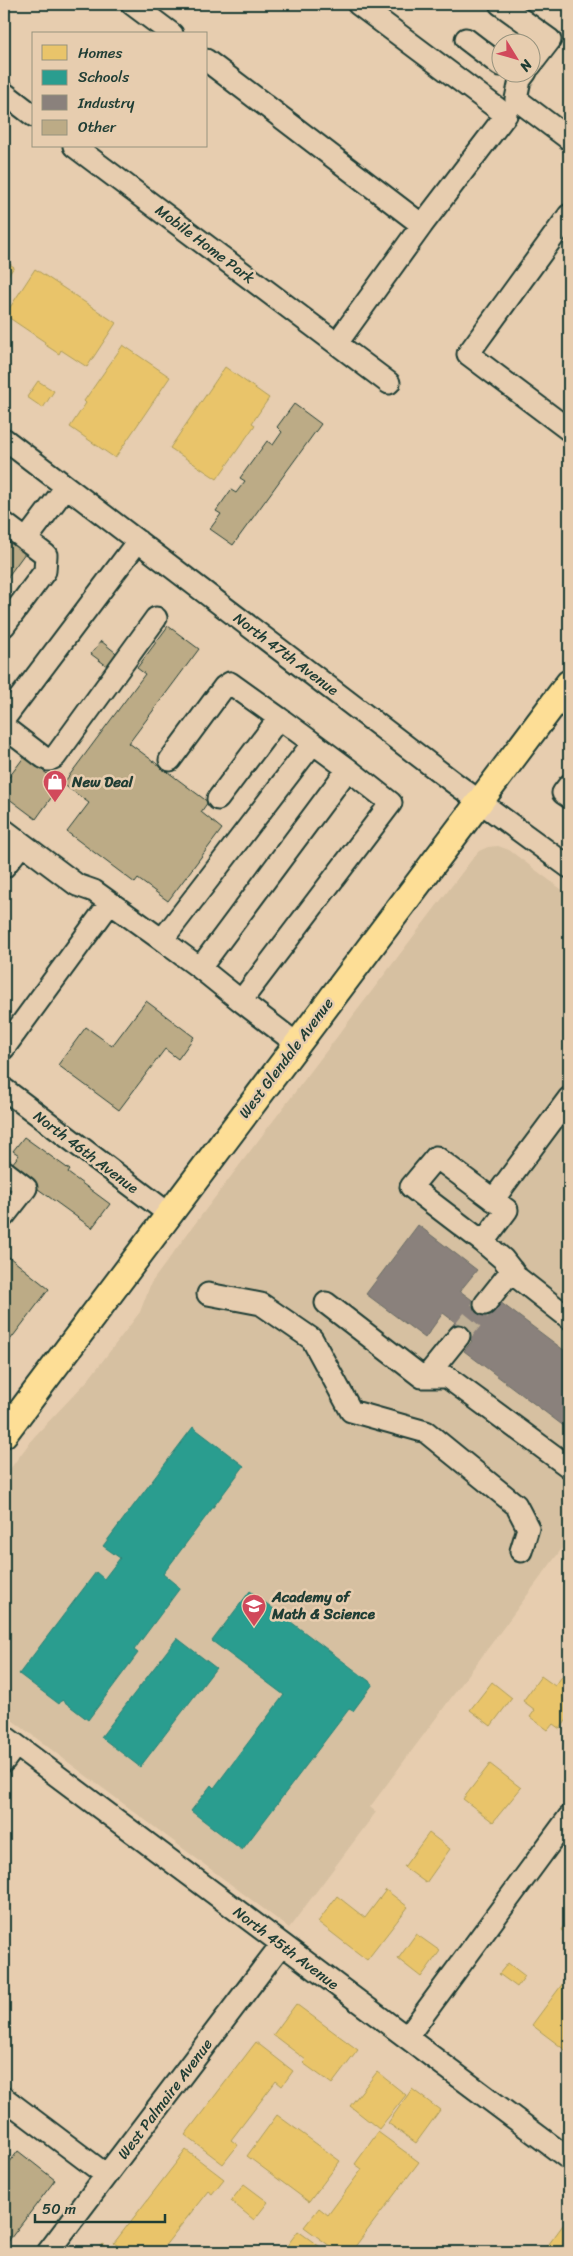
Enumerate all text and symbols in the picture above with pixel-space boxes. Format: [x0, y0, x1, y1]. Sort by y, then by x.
legend [32, 32, 208, 148]
north arrow [490, 32, 540, 82]
text: Homes [78, 40, 122, 66]
text: N [513, 53, 539, 77]
text: Schools [78, 64, 129, 90]
text: Industry [77, 90, 135, 116]
text: Other [78, 114, 117, 140]
street label: Mobile Home Park [149, 198, 261, 290]
street label: North 47th Avenue [228, 606, 344, 702]
shop icon: New Deal [42, 769, 68, 803]
place label: New Deal [71, 769, 134, 795]
street label: West Glendale Avenue [232, 992, 340, 1124]
street label: North 46th Avenue [28, 1104, 144, 1200]
place label: Academy of Math & Science [271, 1584, 376, 1627]
school or university icon: Academy of Math & Science [241, 1593, 267, 1627]
street label: North 45th Avenue [227, 1899, 345, 1997]
street label: West Palmaire Avenue [111, 2033, 220, 2165]
scale bar [35, 2191, 165, 2223]
text: 50 m [42, 2196, 77, 2222]

